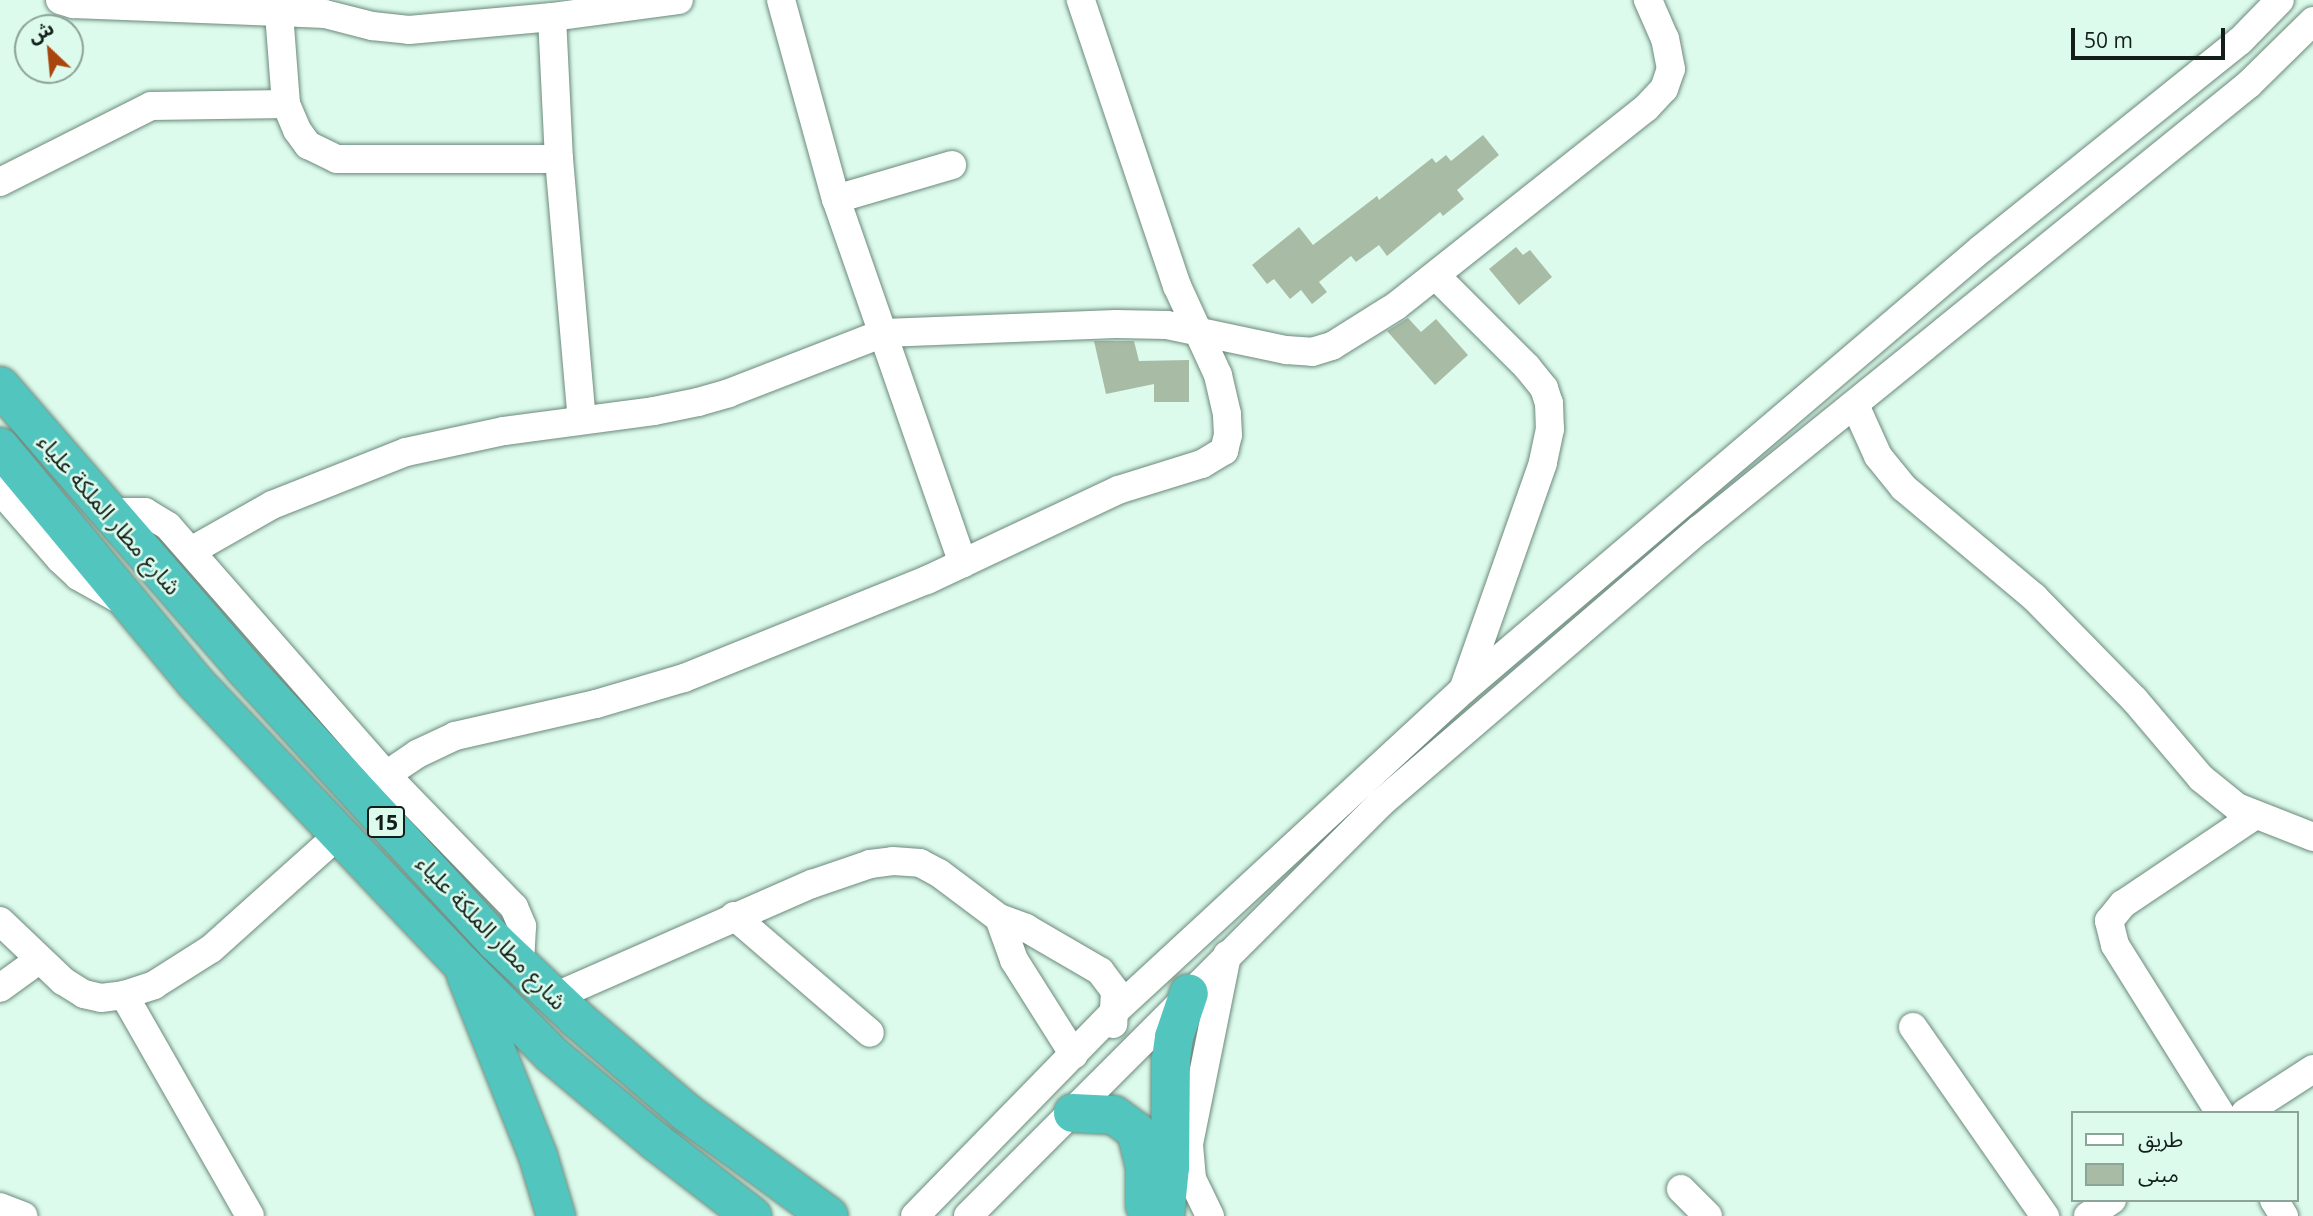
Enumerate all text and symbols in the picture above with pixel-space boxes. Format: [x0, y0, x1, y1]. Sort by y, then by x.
north arrow [14, 14, 84, 84]
scale bar [2075, 14, 2229, 58]
text: ش [23, 15, 58, 49]
text: 50 m [2084, 26, 2133, 54]
street label: شارع مطار الملكة علياء [33, 428, 187, 600]
road number: 15 [367, 804, 405, 840]
street label: شارع مطار الملكة علياء [411, 849, 573, 1015]
legend [2072, 1111, 2299, 1202]
text: طريق [2138, 1125, 2183, 1153]
text: مبنى [2138, 1160, 2179, 1188]

